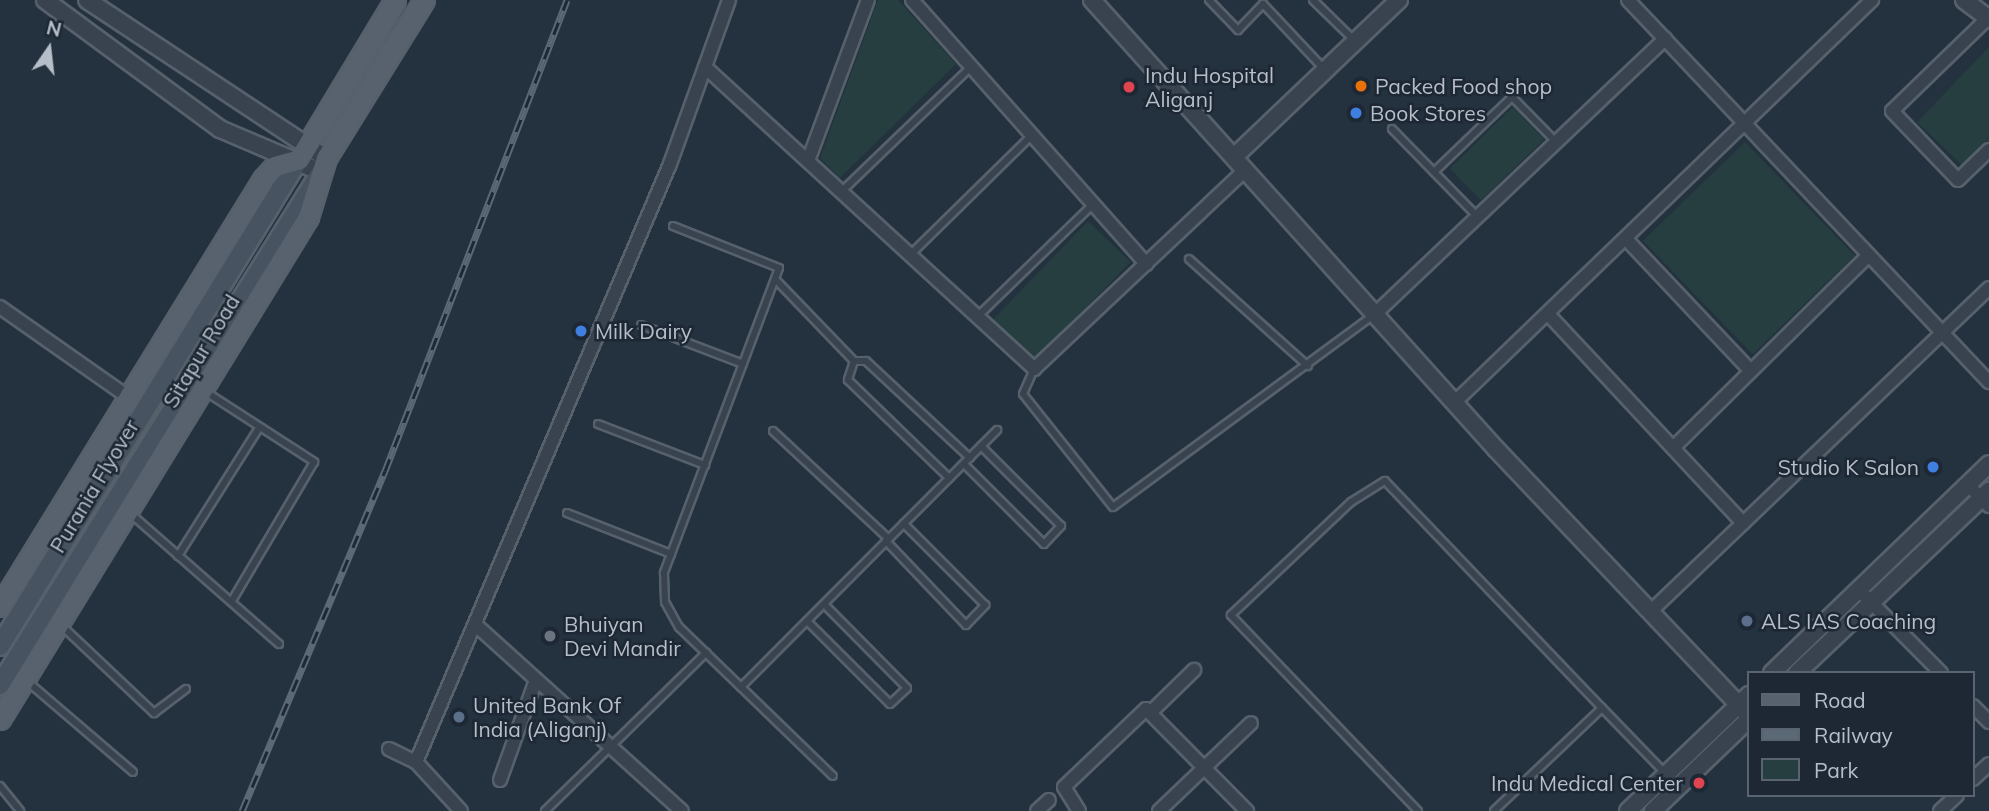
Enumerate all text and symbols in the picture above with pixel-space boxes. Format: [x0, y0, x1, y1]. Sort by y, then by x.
north arrow [14, 14, 84, 84]
text: N [44, 15, 64, 42]
place label: Indu Hospital Aliganj [1145, 62, 1274, 112]
place label: Packed Food shop [1375, 73, 1552, 99]
marker: Indu Hospital Aliganj [1119, 77, 1139, 97]
marker: Packed Food shop [1353, 78, 1369, 94]
place label: Book Stores [1370, 100, 1486, 126]
marker: Book Stores [1348, 105, 1364, 121]
street label: Sitapur Road [157, 290, 245, 412]
place label: Milk Dairy [595, 318, 692, 344]
marker: Milk Dairy [573, 323, 589, 339]
street label: Purania Flyover [44, 415, 144, 557]
place label: Studio K Salon [1778, 454, 1919, 480]
marker: Studio K Salon [1925, 459, 1941, 475]
place label: ALS IAS Coaching [1761, 608, 1936, 634]
place label: Bhuiyan Devi Mandir [564, 611, 681, 661]
marker: ALS IAS Coaching [1739, 613, 1755, 629]
marker: Bhuiyan Devi Mandir [542, 628, 558, 644]
legend [1748, 671, 1975, 797]
text: Road [1814, 687, 1865, 713]
place label: United Bank Of India (Aliganj) [473, 692, 621, 742]
marker: United Bank Of India (Aliganj) [451, 709, 467, 725]
text: Railway [1814, 722, 1893, 748]
text: Park [1814, 757, 1858, 783]
place label: Indu Medical Center [1491, 770, 1683, 796]
marker: Indu Medical Center [1689, 773, 1709, 793]

